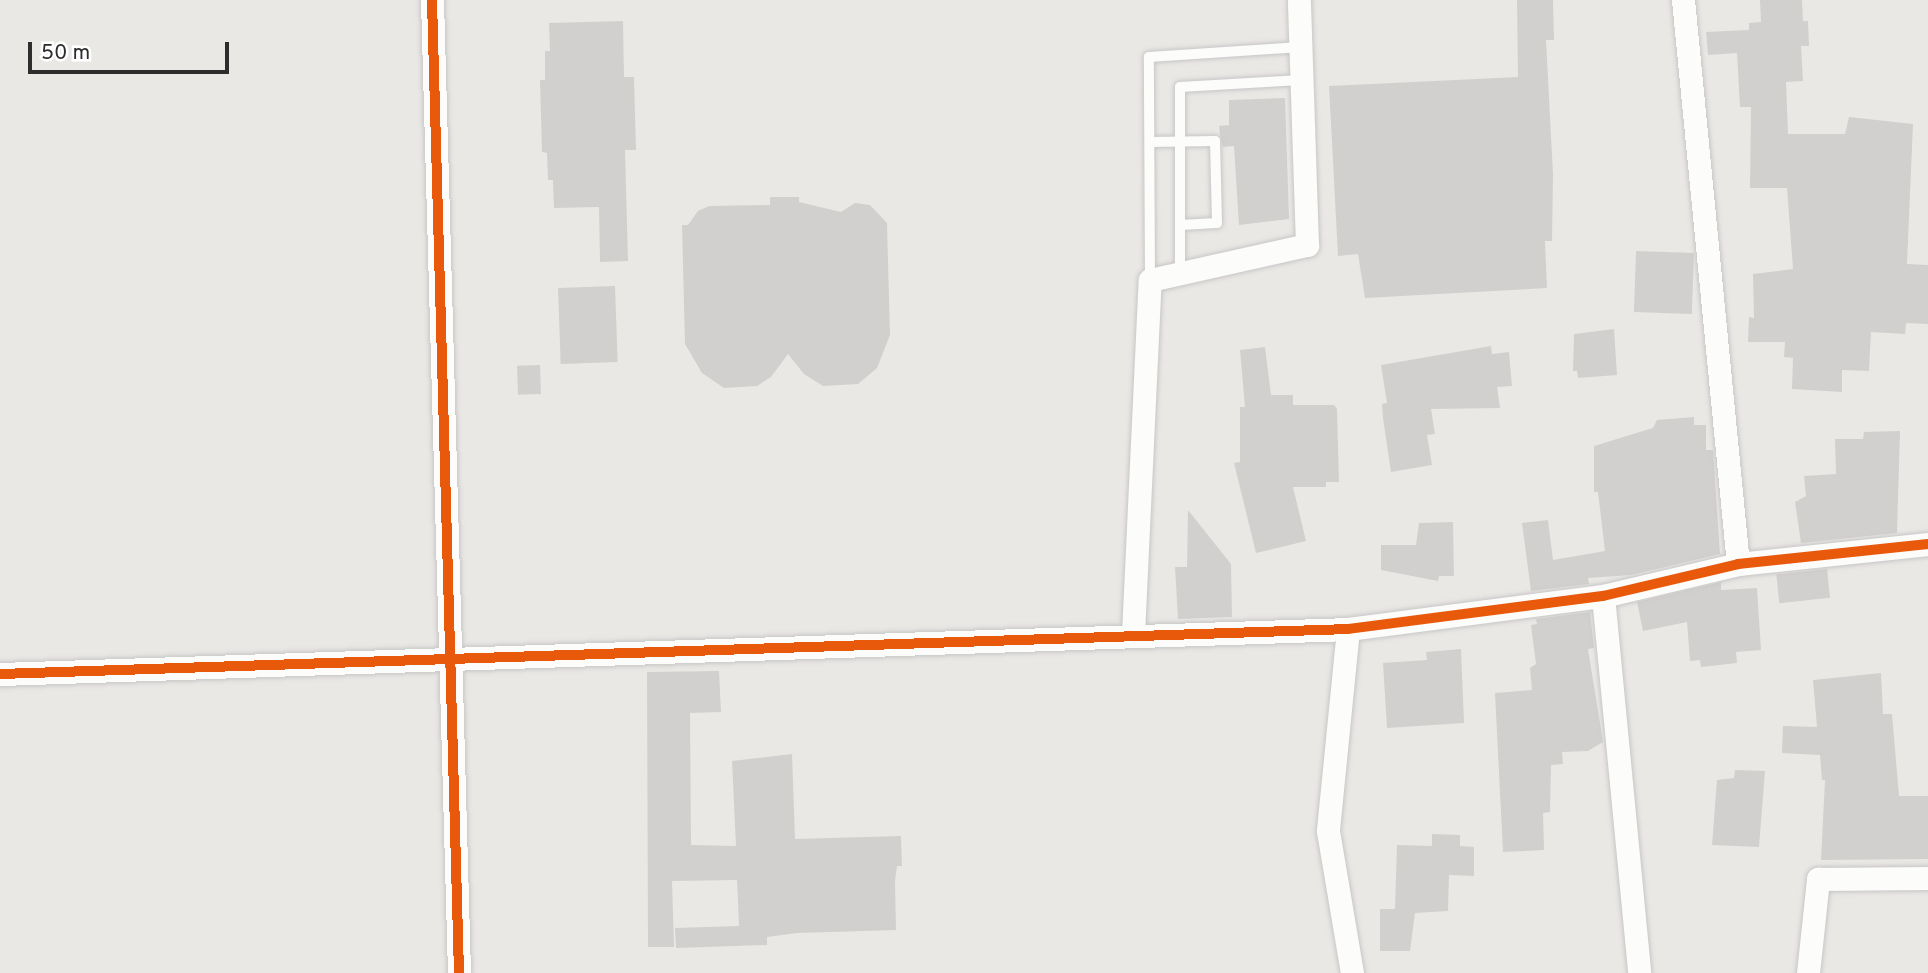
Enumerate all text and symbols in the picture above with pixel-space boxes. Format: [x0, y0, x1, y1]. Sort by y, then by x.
scale bar [32, 28, 233, 72]
text: 50 m [41, 40, 90, 67]

